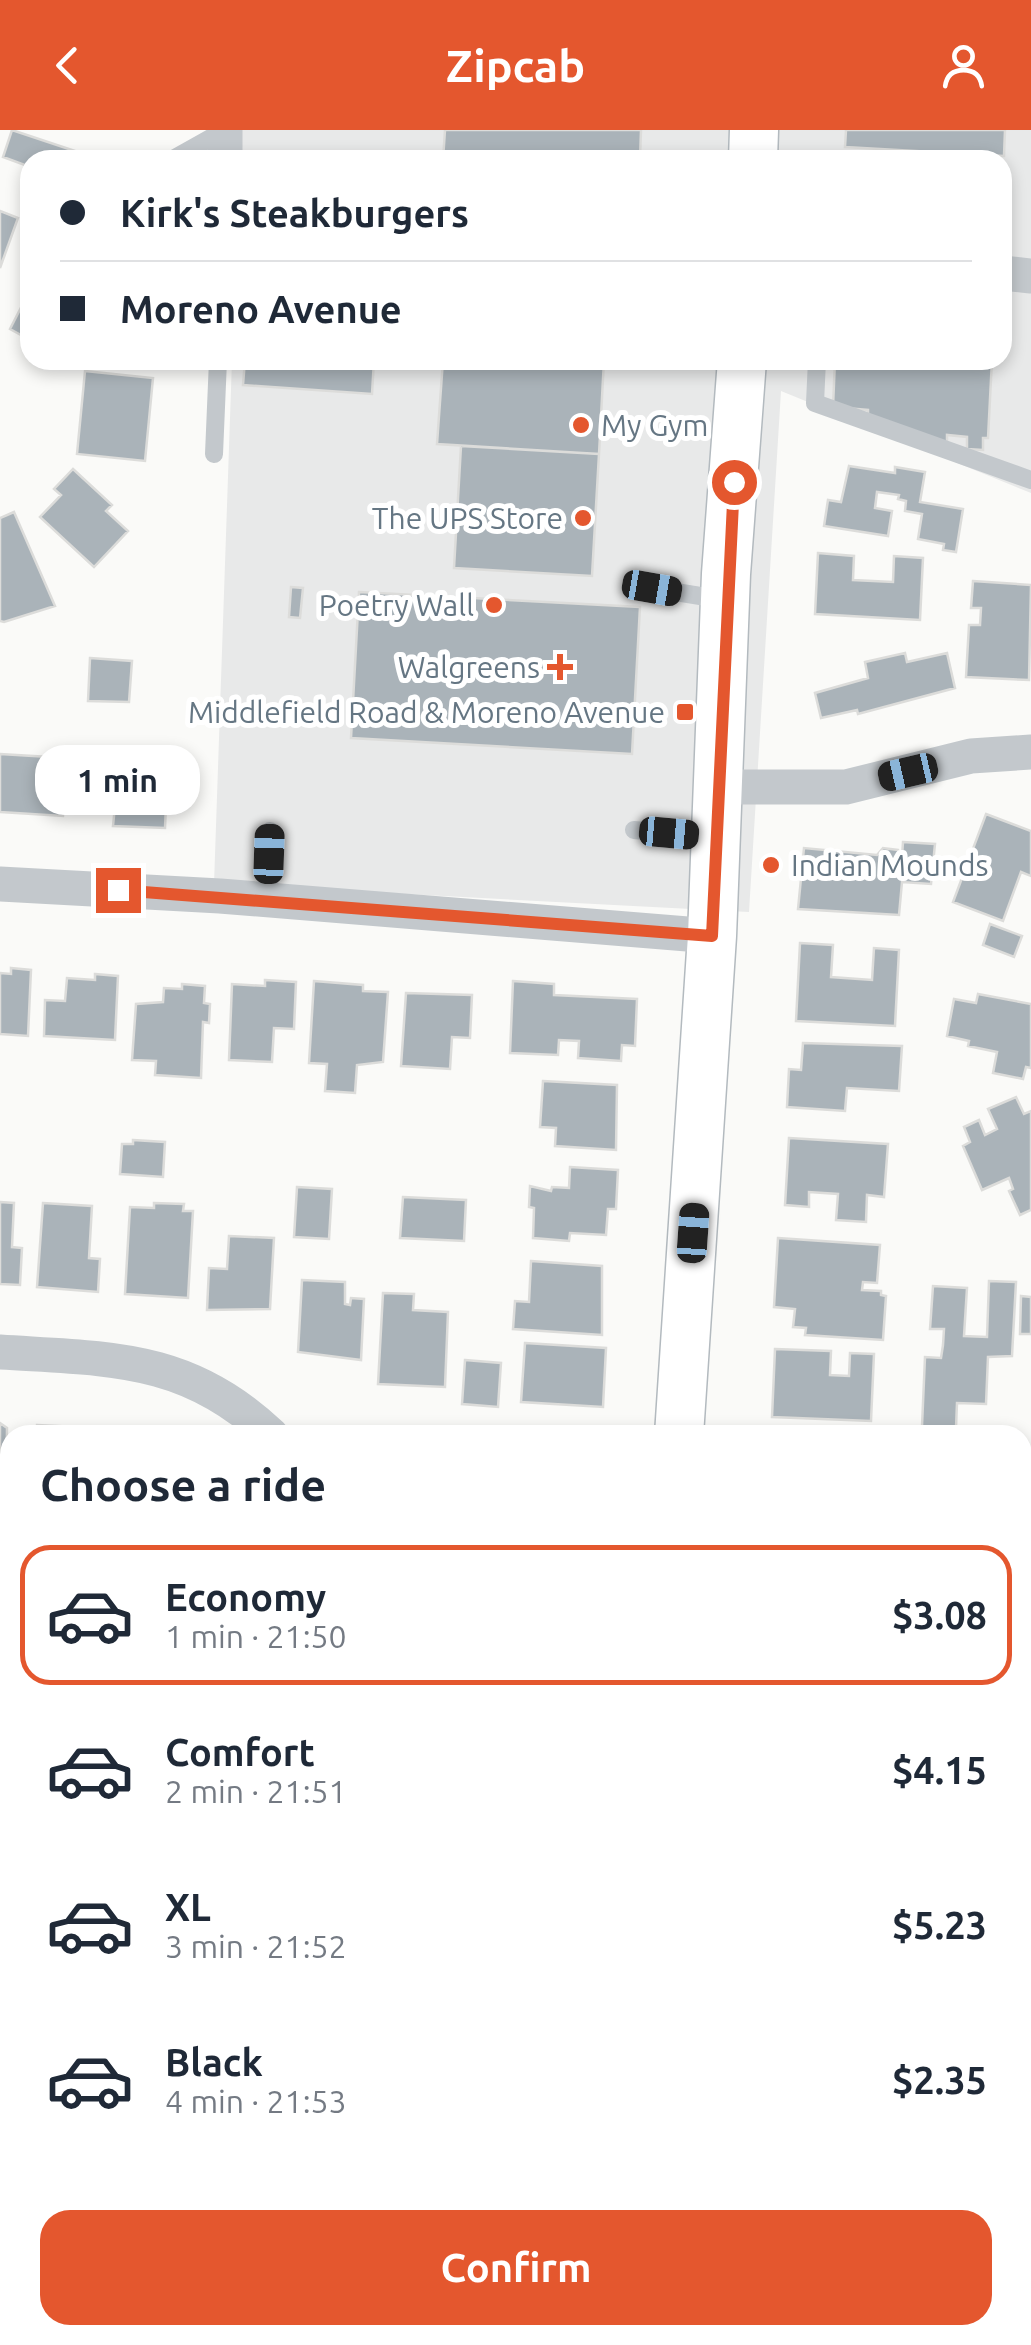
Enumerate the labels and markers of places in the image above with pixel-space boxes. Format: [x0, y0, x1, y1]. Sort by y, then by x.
place label: My Gym [601, 408, 708, 442]
marker: My Gym [570, 414, 592, 436]
place label: The UPS Store [372, 501, 563, 535]
marker: The UPS Store [572, 507, 594, 529]
place label: Poetry Wall [319, 588, 474, 622]
marker: Poetry Wall [483, 594, 505, 616]
place label: Walgreens [398, 650, 540, 684]
marker: Walgreens [549, 656, 571, 678]
place label: Middlefield Road & Moreno Avenue [188, 695, 665, 729]
marker: Middlefield Road & Moreno Avenue [674, 701, 696, 723]
place label: Indian Mounds [791, 848, 989, 882]
marker: Indian Mounds [760, 854, 782, 876]

